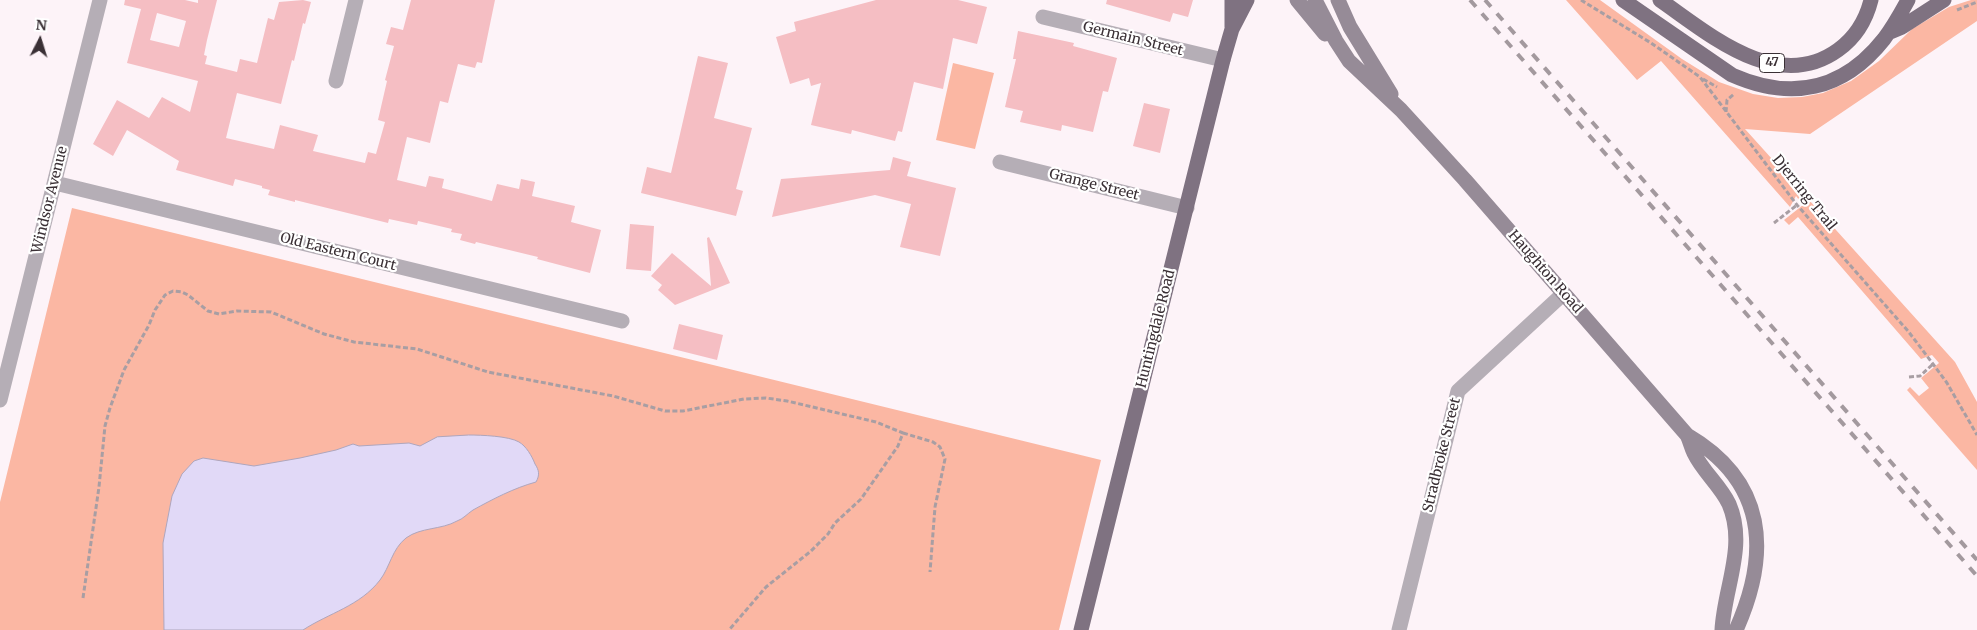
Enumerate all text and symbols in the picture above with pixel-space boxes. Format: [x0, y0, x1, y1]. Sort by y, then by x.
north arrow [15, 15, 65, 65]
text: N [35, 16, 48, 35]
street label: Germain Street [1081, 18, 1185, 60]
road number: 47 [1760, 54, 1784, 72]
street label: Windsor Avenue [29, 145, 71, 255]
street label: Djerring Trail [1768, 152, 1840, 234]
street label: Grange Street [1047, 166, 1141, 204]
street label: Haughton Road [1504, 227, 1586, 317]
street label: Old Eastern Court [278, 229, 398, 275]
street label: Huntingdale Road [1133, 268, 1179, 390]
street label: Stradbroke Street [1420, 396, 1464, 514]

